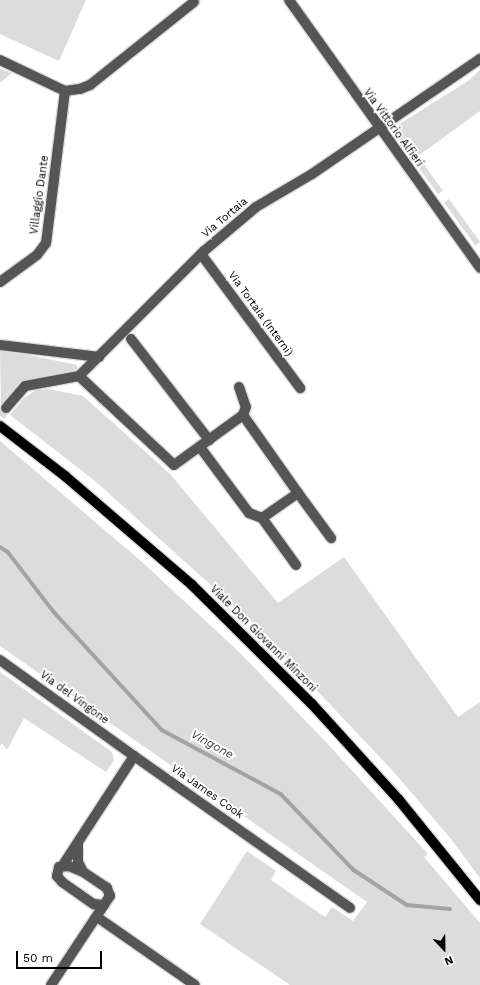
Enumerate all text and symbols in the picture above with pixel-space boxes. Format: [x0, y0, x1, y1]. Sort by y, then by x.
street label: Via Vittorio Alfieri [360, 86, 426, 170]
street label: Villaggio Dante [28, 155, 52, 235]
street label: Via Tortaia [199, 195, 251, 241]
street label: Via Tortaia (Interni) [224, 269, 296, 359]
street label: Viale Don Giovanni Minzoni [207, 583, 319, 695]
street label: Via del Vingone [37, 668, 111, 728]
water label: Vingone [188, 727, 236, 763]
street label: Via James Cook [168, 762, 246, 822]
north arrow [424, 929, 464, 969]
scale bar [18, 943, 104, 969]
text: 50 m [23, 951, 53, 965]
text: N [442, 953, 455, 968]

